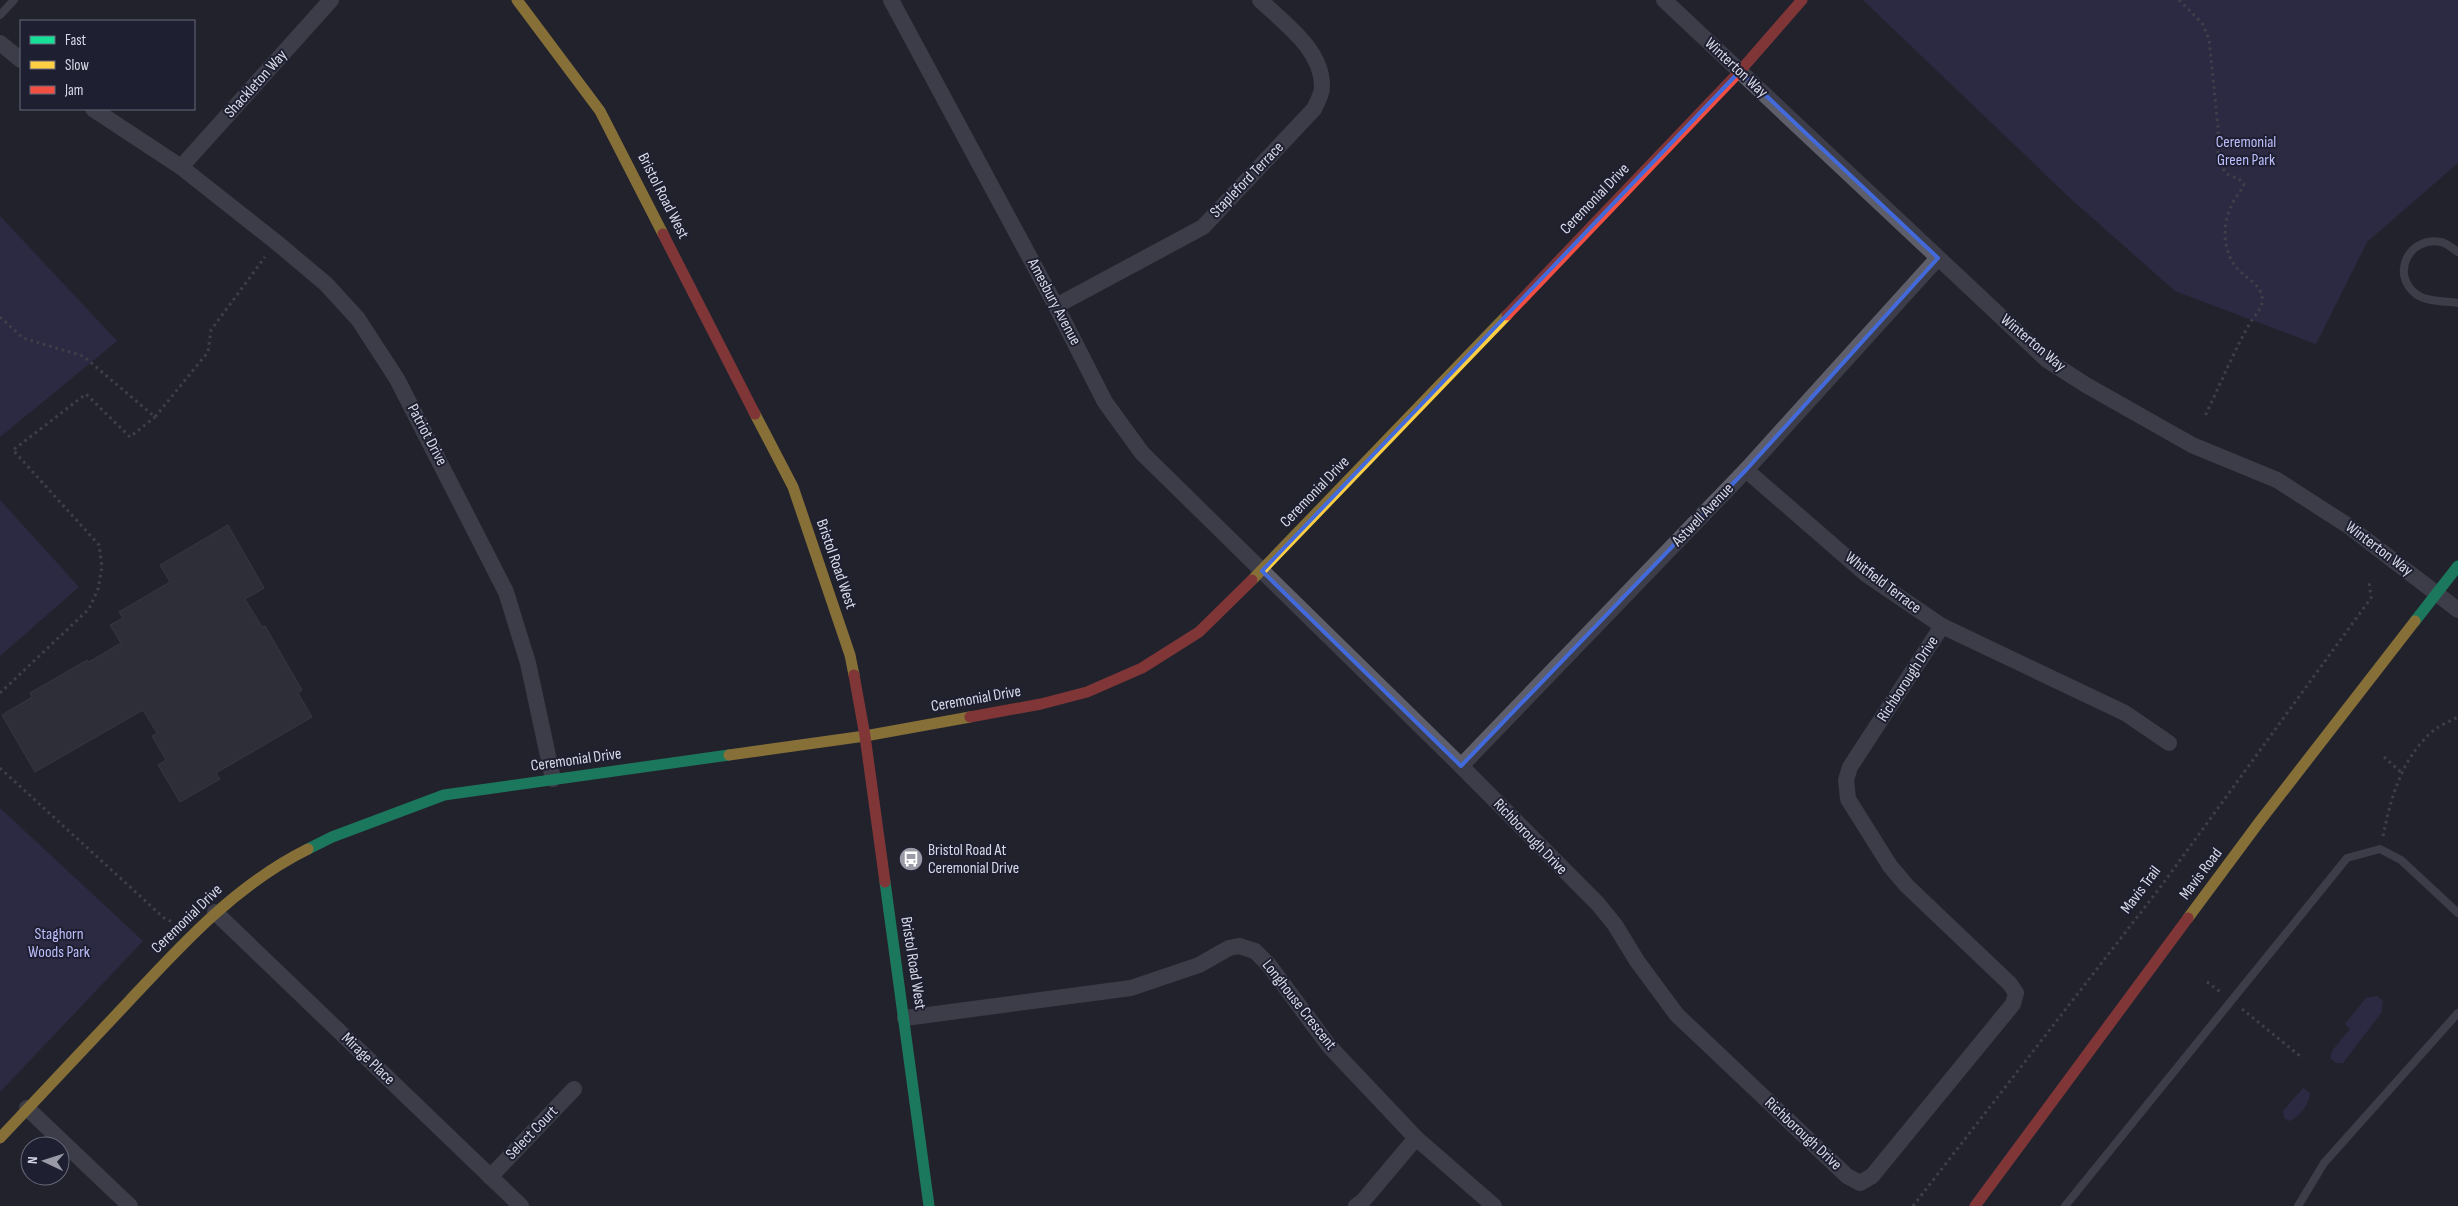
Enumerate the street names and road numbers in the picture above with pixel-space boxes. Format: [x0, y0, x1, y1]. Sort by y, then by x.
street label: Winterton Way [1701, 34, 1771, 102]
street label: Shackleton Way [221, 46, 291, 122]
street label: Stapleford Terrace [1206, 138, 1288, 222]
street label: Bristol Road West [633, 150, 693, 242]
street label: Ceremonial Drive [1556, 160, 1634, 238]
street label: Amesbury Avenue [1023, 254, 1085, 349]
street label: Winterton Way [1997, 310, 2069, 376]
street label: Patriot Drive [403, 401, 451, 469]
street label: Ceremonial Drive [1276, 453, 1354, 531]
street label: Astwell Avenue [1668, 479, 1738, 551]
street label: Bristol Road West [812, 517, 860, 612]
street label: Winterton Way [2342, 518, 2416, 580]
street label: Whitfield Terrace [1841, 548, 1925, 618]
street label: Richborough Drive [1873, 633, 1943, 725]
street label: Ceremonial Drive [929, 682, 1023, 716]
street label: Ceremonial Drive [530, 744, 622, 776]
street label: Richborough Drive [1489, 795, 1571, 879]
street label: Mavis Road [2175, 844, 2227, 904]
street label: Mavis Trail [2117, 862, 2165, 918]
street label: Ceremonial Drive [148, 880, 226, 958]
street label: Bristol Road West [896, 915, 930, 1011]
street label: Longhouse Crescent [1258, 956, 1340, 1054]
street label: Mirage Place [337, 1029, 399, 1089]
street label: Richborough Drive [1761, 1094, 1845, 1174]
street label: Select Court [502, 1102, 562, 1164]

